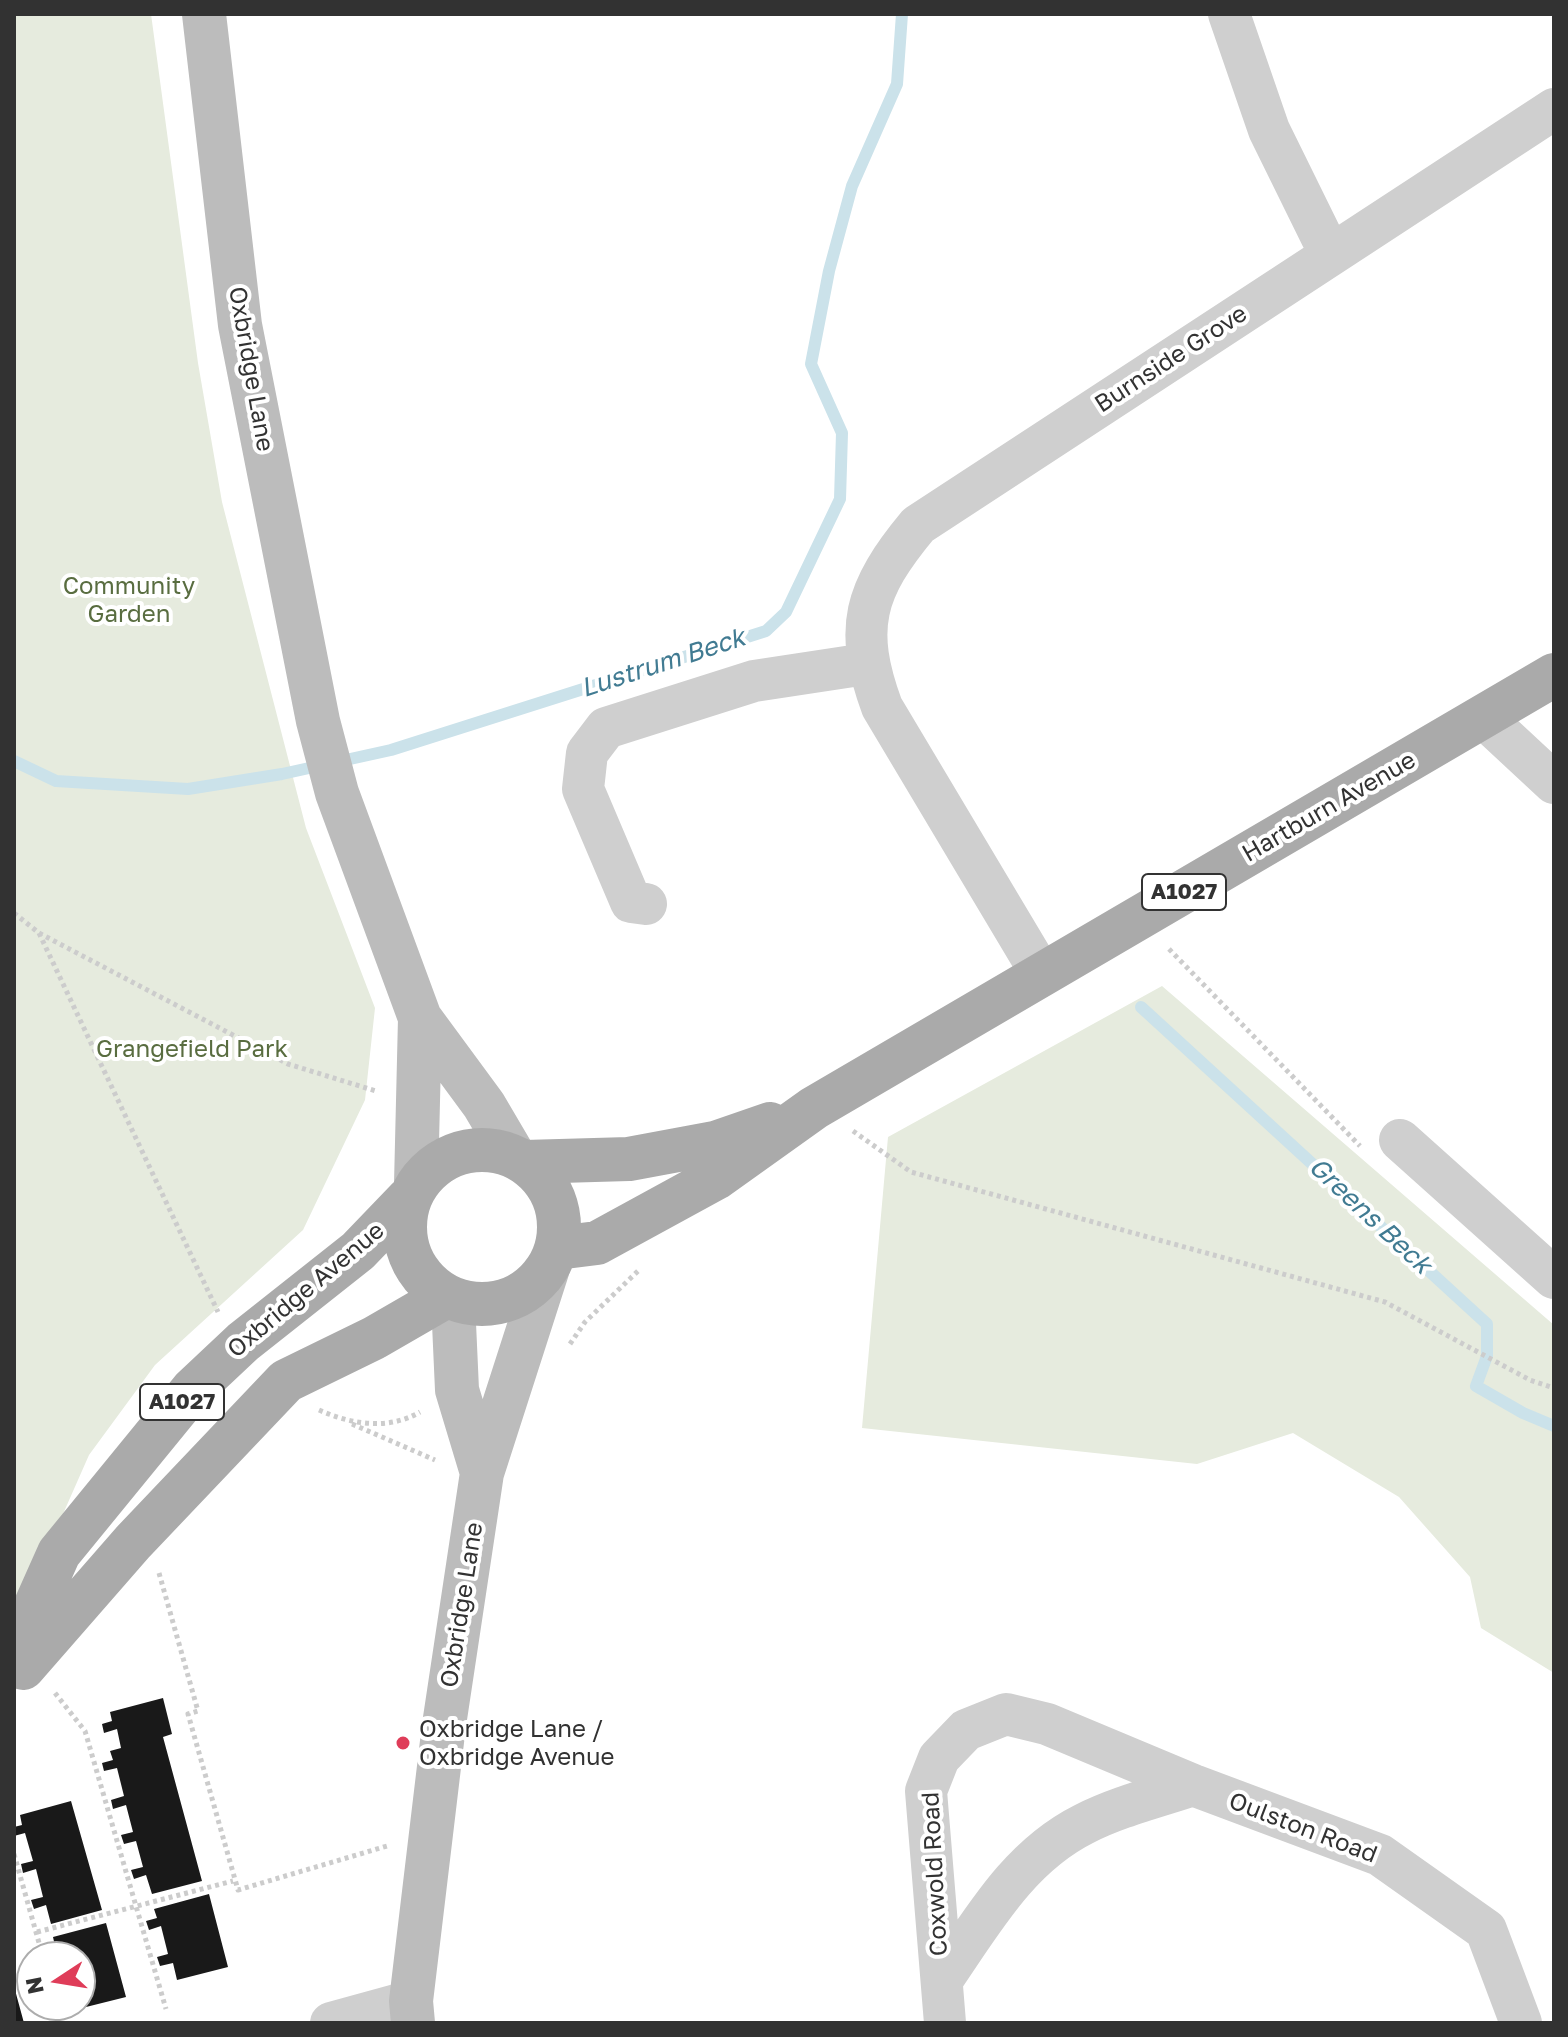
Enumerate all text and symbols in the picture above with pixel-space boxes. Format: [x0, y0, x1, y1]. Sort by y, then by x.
street label: Oxbridge Lane [222, 284, 280, 454]
street label: Burnside Grove [1090, 299, 1252, 419]
park label: Community Garden [63, 572, 195, 628]
water label: Lustrum Beck [577, 622, 749, 704]
street label: Hartburn Avenue [1237, 746, 1421, 868]
road number: A1027 [1142, 874, 1226, 910]
park label: Grangefield Park [96, 1035, 288, 1063]
water label: Greens Beck [1302, 1151, 1438, 1281]
street label: Oxbridge Avenue [222, 1216, 390, 1364]
road number: A1027 [140, 1384, 224, 1420]
street label: Oxbridge Lane [435, 1520, 489, 1690]
place label: Oxbridge Lane / Oxbridge Avenue [419, 1715, 614, 1771]
marker: Oxbridge Lane / Oxbridge Avenue [394, 1734, 412, 1752]
street label: Oulston Road [1225, 1787, 1381, 1869]
street label: Coxwold Road [916, 1791, 954, 1957]
north arrow [16, 1941, 96, 2021]
text: N [19, 1975, 49, 1997]

